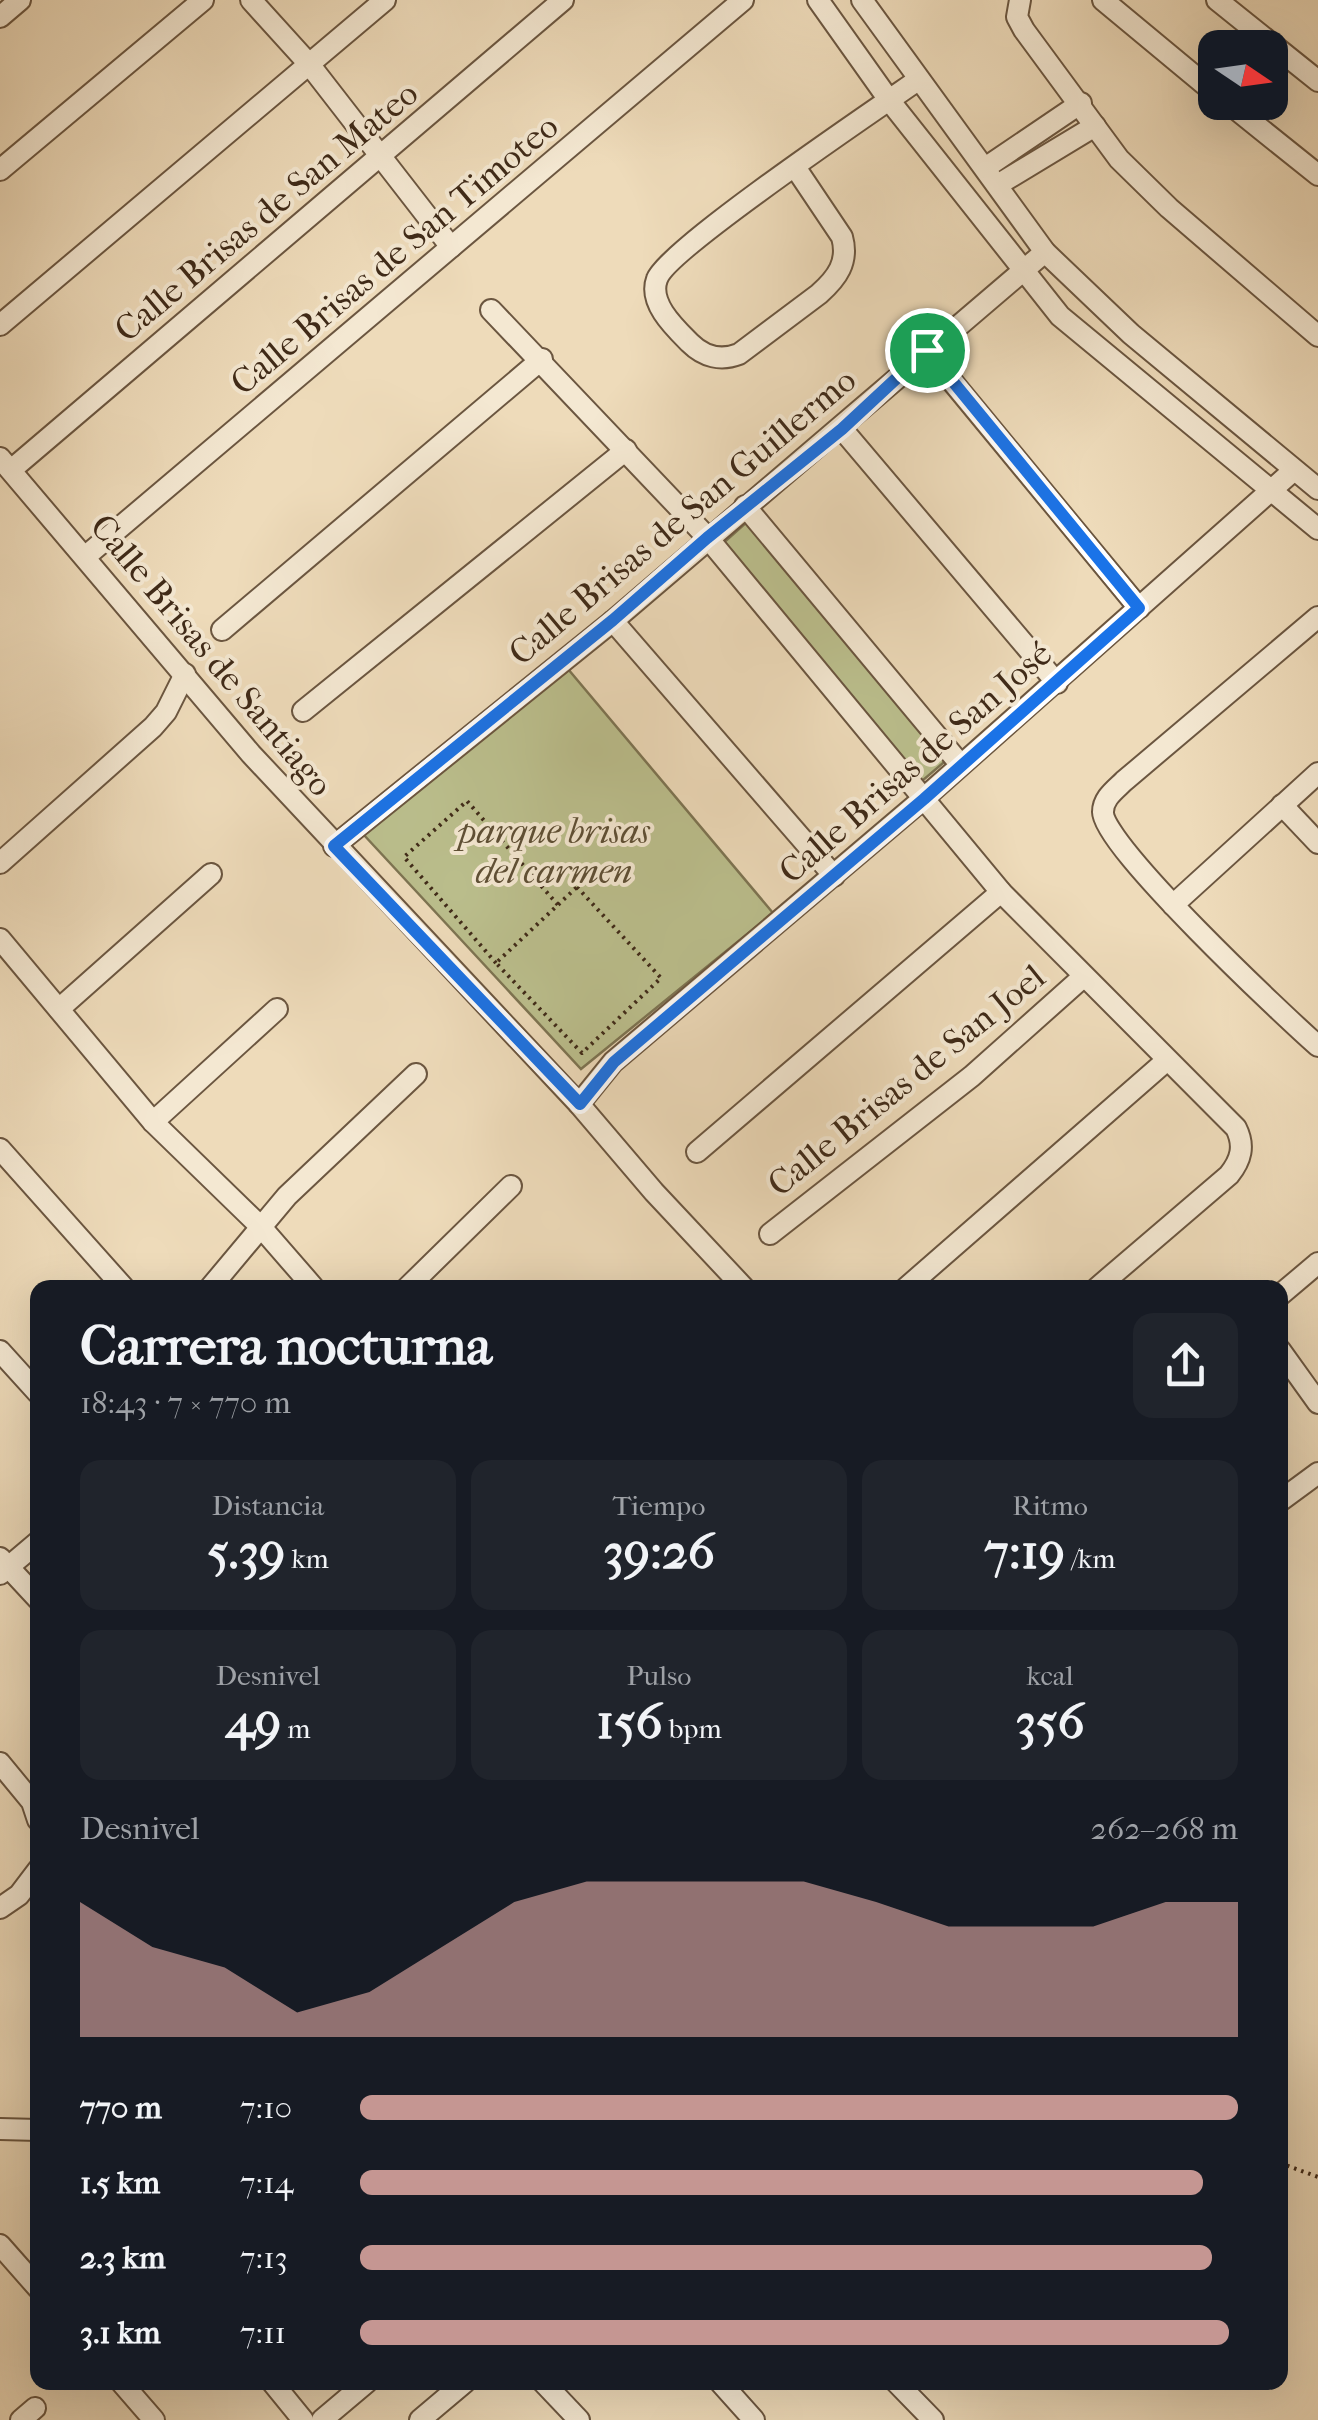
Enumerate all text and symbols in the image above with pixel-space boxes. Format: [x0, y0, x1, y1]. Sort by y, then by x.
north arrow [1198, 30, 1288, 120]
map controls [1198, 30, 1288, 120]
street label: Calle Brisas de San Mateo [106, 73, 426, 350]
street label: Calle Brisas de San Timoteo [222, 105, 566, 403]
pin [885, 308, 970, 393]
icon: arrive [900, 323, 955, 378]
street label: Calle Brisas de San Guillermo [501, 359, 864, 674]
street label: Calle Brisas de Santiago [82, 506, 341, 804]
street label: Calle Brisas de San José [771, 633, 1060, 892]
park label: parque brisas del carmen [453, 811, 651, 892]
street label: Calle Brisas de San Joel [760, 956, 1053, 1205]
button: share [1133, 1313, 1238, 1418]
text: Carrera nocturna [80, 1314, 492, 1378]
text: 18:43 · 7 × 770 m [80, 1384, 291, 1421]
text: Distancia [212, 1489, 324, 1522]
text: Tiempo [613, 1489, 705, 1522]
text: Ritmo [1012, 1489, 1088, 1522]
text: 5.39 [207, 1522, 285, 1581]
text: 39:26 [603, 1522, 715, 1581]
text: 7:19 [985, 1522, 1065, 1581]
text: km [285, 1542, 329, 1575]
text: /km [1065, 1542, 1115, 1575]
text: Desnivel [216, 1659, 320, 1692]
text: Pulso [626, 1659, 692, 1692]
text: kcal [1026, 1659, 1074, 1692]
text: 49 [225, 1692, 281, 1751]
text: 156 [596, 1692, 663, 1751]
text: 356 [1015, 1692, 1085, 1751]
text: m [281, 1712, 311, 1745]
text: bpm [663, 1712, 722, 1745]
text: Desnivel [80, 1810, 200, 1847]
text: 262–268 m [1090, 1810, 1238, 1847]
text: 770 m [80, 2089, 162, 2126]
text: 7:10 [240, 2089, 292, 2126]
text: 1.5 km [80, 2164, 160, 2201]
text: 7:14 [240, 2164, 294, 2201]
text: 2.3 km [80, 2239, 166, 2276]
text: 7:13 [240, 2239, 288, 2276]
text: 3.1 km [80, 2314, 161, 2351]
text: 7:11 [240, 2314, 286, 2351]

